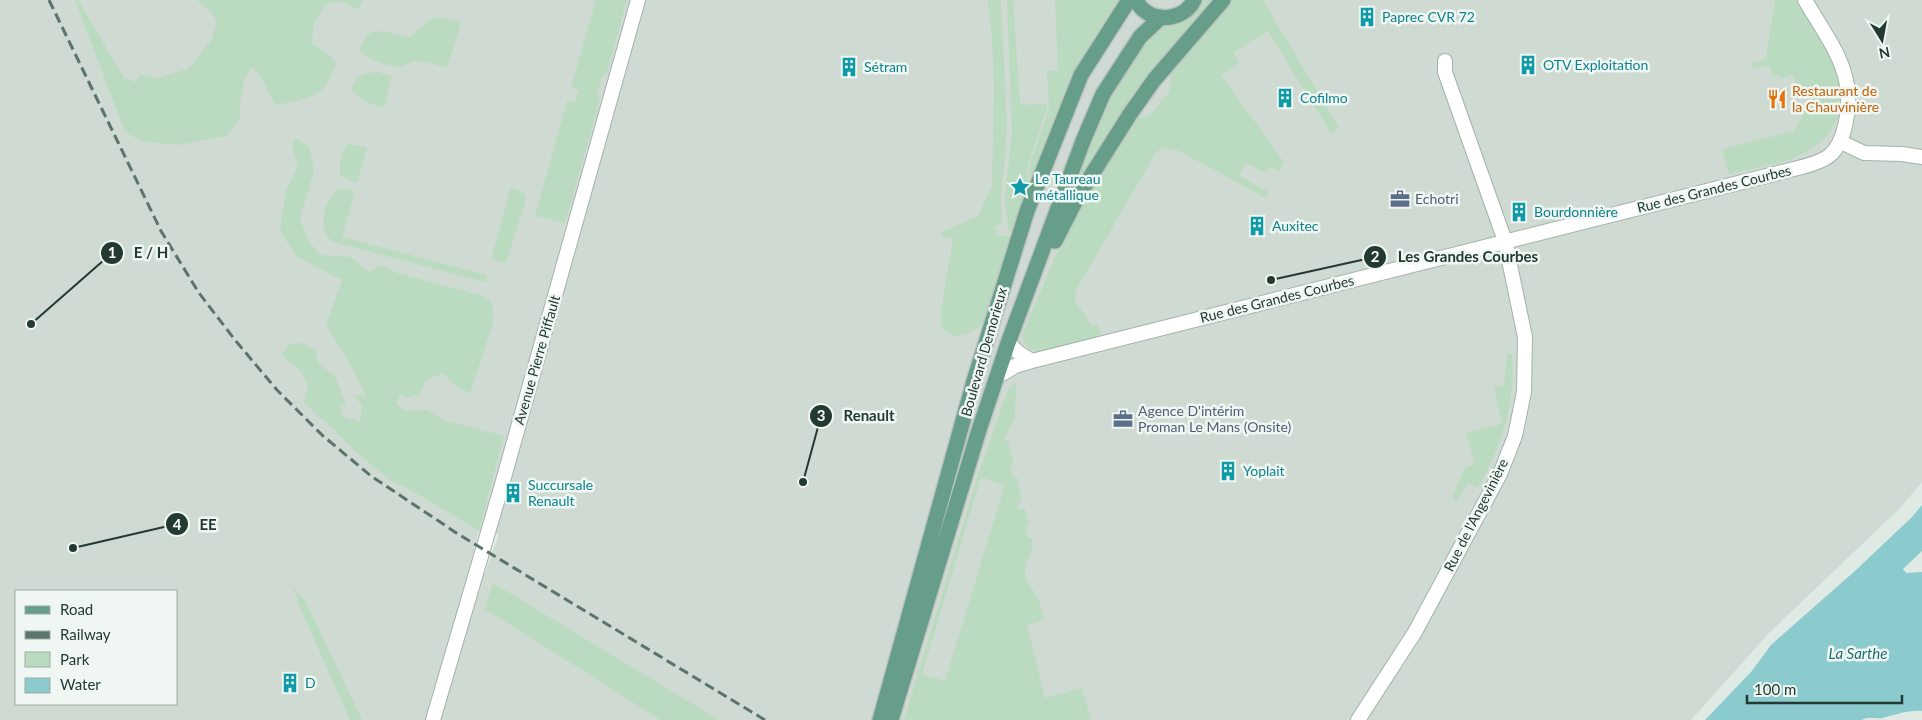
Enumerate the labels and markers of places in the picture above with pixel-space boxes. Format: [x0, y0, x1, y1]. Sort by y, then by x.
building icon: Paprec CVR 72 [1356, 6, 1378, 28]
place label: Paprec CVR 72 [1382, 8, 1475, 25]
building icon: OTV Exploitation [1517, 54, 1539, 76]
building icon: Sétram [838, 56, 860, 78]
place label: OTV Exploitation [1543, 56, 1648, 73]
place label: Sétram [864, 58, 907, 75]
place label: Restaurant de la Chauvinière [1792, 82, 1879, 115]
building icon: Cofilmo [1274, 87, 1296, 109]
restaurant icon: Restaurant de la Chauvinière [1766, 88, 1788, 110]
place label: Cofilmo [1300, 89, 1348, 106]
place label: Le Taureau métallique [1035, 170, 1101, 203]
place icon: Le Taureau métallique [1009, 176, 1031, 198]
office icon: Echotri [1389, 188, 1411, 210]
place label: Echotri [1415, 190, 1459, 207]
building icon: Bourdonnière [1508, 201, 1530, 223]
place label: Bourdonnière [1534, 203, 1618, 220]
building icon: Auxitec [1246, 215, 1268, 237]
place label: Auxitec [1272, 217, 1319, 234]
callout: E / H [99, 238, 179, 268]
callout: Les Grandes Courbes [1363, 242, 1548, 272]
callout: Renault [809, 401, 905, 431]
place label: Agence D'intérim Proman Le Mans (Onsite) [1138, 402, 1292, 435]
office icon: Agence D'intérim Proman Le Mans (Onsite) [1112, 408, 1134, 430]
building icon: Yoplait [1217, 460, 1239, 482]
place label: Yoplait [1243, 462, 1285, 479]
place label: Succursale Renault [528, 476, 593, 509]
building icon: Succursale Renault [502, 482, 524, 504]
callout: EE [165, 509, 227, 539]
building icon: D [279, 672, 301, 694]
place label: D [305, 674, 316, 691]

